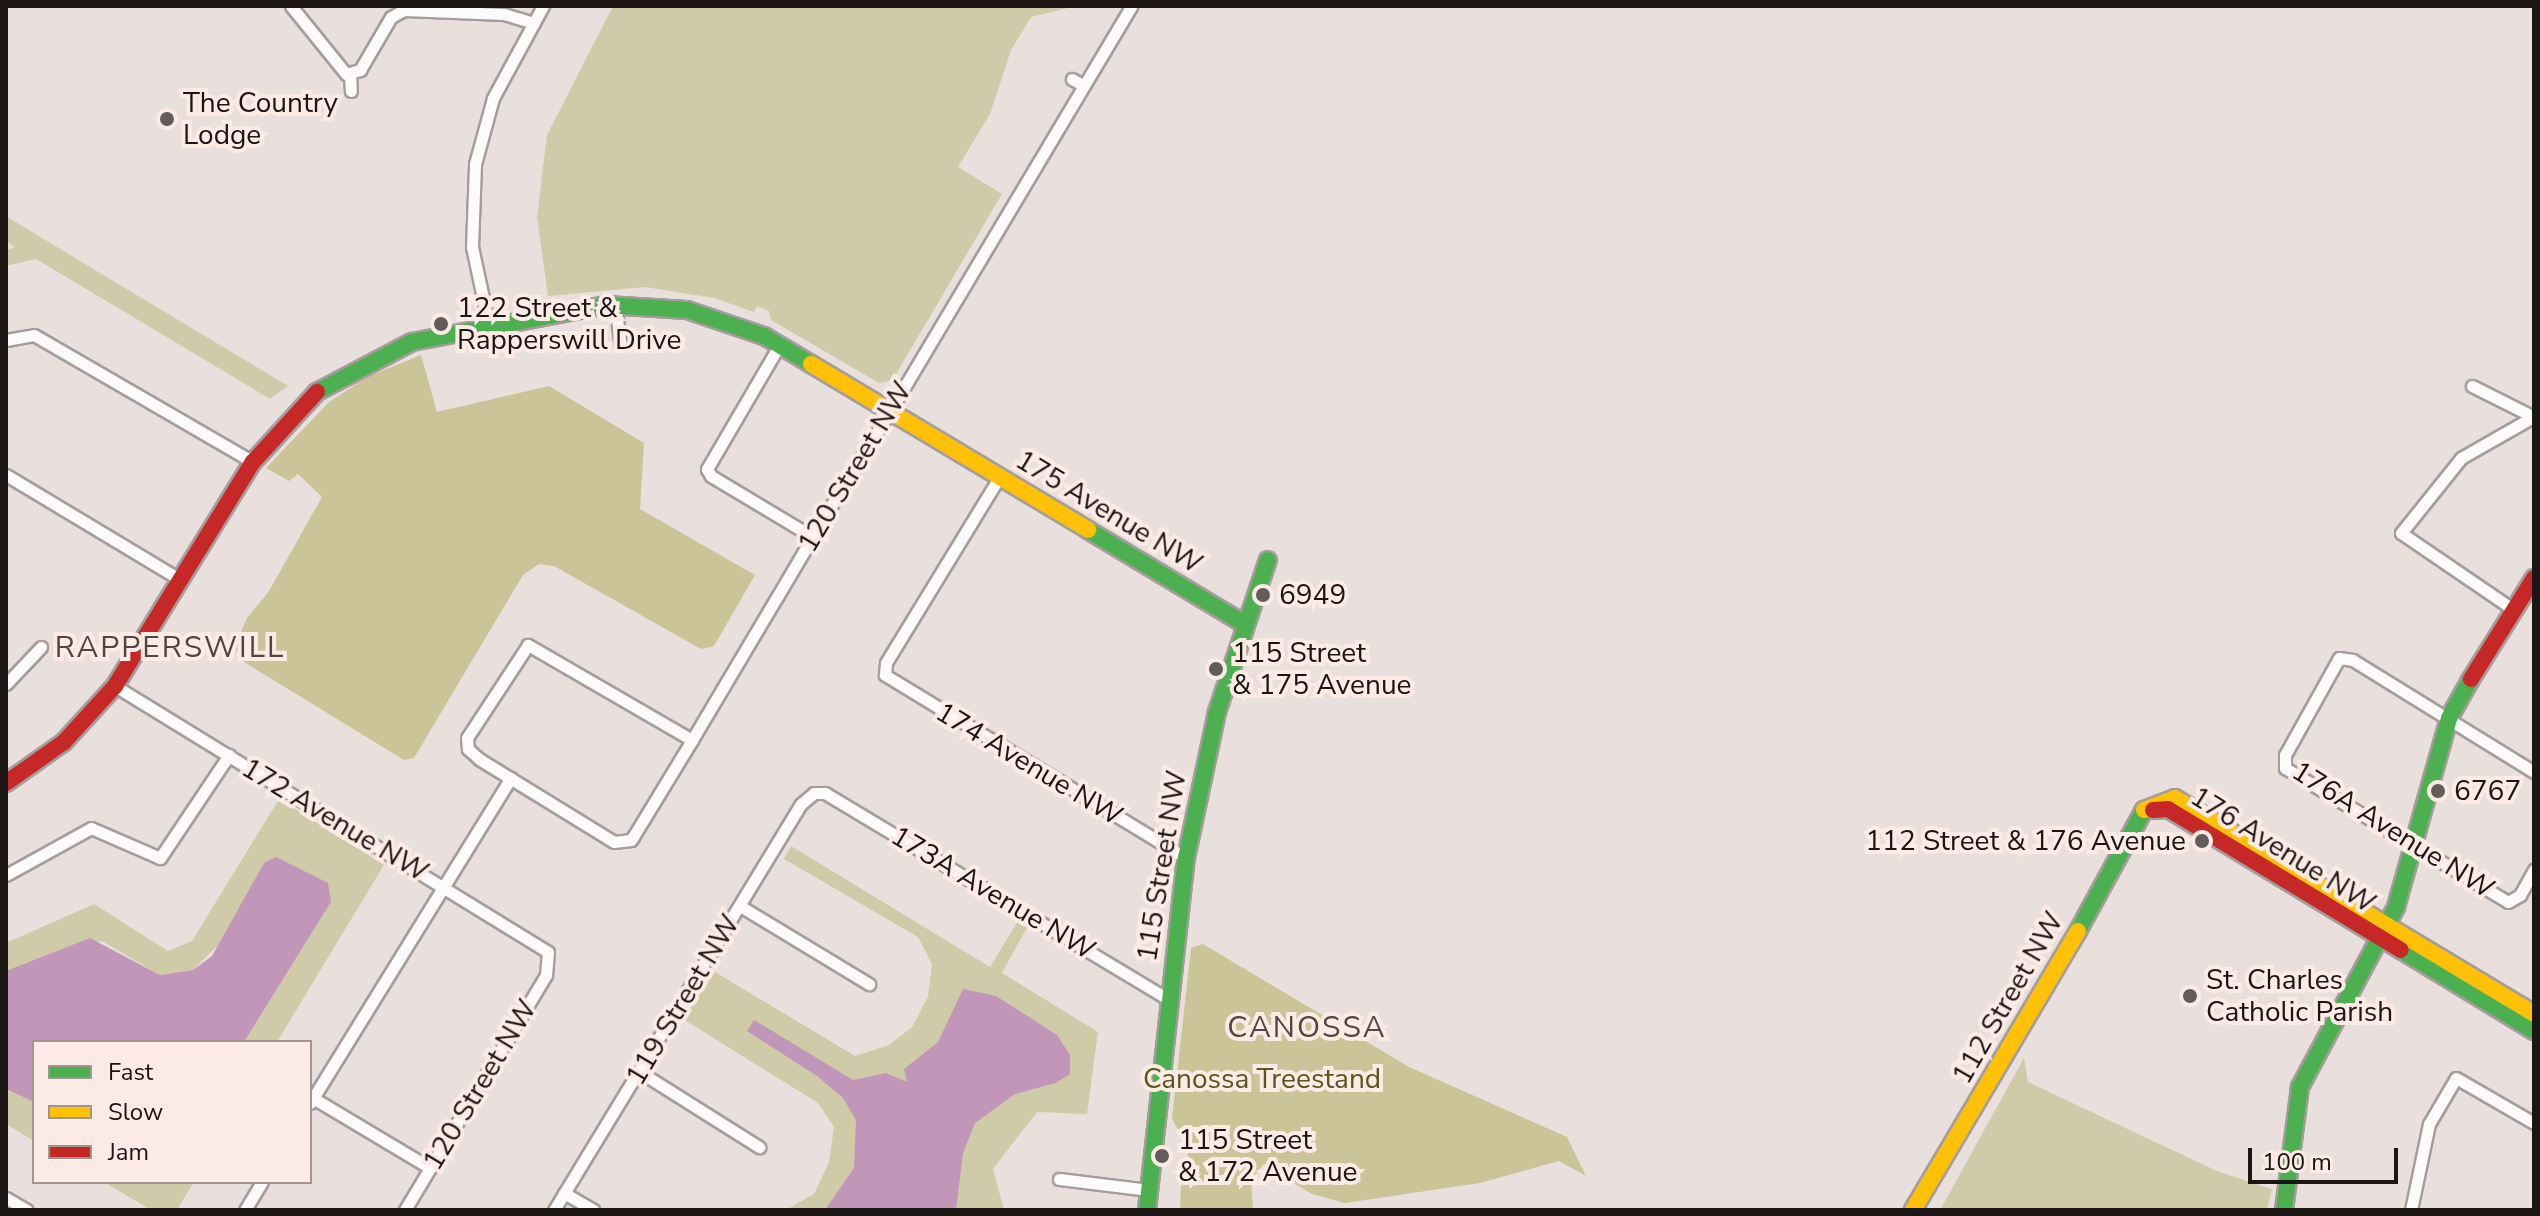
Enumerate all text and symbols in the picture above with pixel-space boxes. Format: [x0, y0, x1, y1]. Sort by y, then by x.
place label: The Country Lodge [183, 86, 338, 152]
marker: The Country Lodge [158, 110, 176, 128]
place label: 122 Street & Rapperswill Drive [457, 291, 681, 357]
marker: 122 Street & Rapperswill Drive [432, 315, 450, 333]
street label: 120 Street NW [791, 376, 919, 558]
street label: 175 Avenue NW [1010, 443, 1208, 581]
place label: 6949 [1279, 578, 1346, 612]
marker: 6949 [1254, 586, 1272, 604]
district label: RAPPERSWILL [55, 630, 285, 666]
place label: 115 Street & 175 Avenue [1232, 636, 1411, 702]
marker: 115 Street & 175 Avenue [1207, 660, 1225, 678]
street label: 174 Avenue NW [930, 695, 1128, 833]
street label: 172 Avenue NW [236, 751, 434, 889]
street label: 176A Avenue NW [2286, 754, 2500, 906]
street label: 115 Street NW [1130, 768, 1194, 964]
place label: 6767 [2454, 774, 2521, 808]
street label: 176 Avenue NW [2184, 780, 2382, 920]
marker: 6767 [2429, 782, 2447, 800]
street label: 173A Avenue NW [885, 819, 1101, 967]
place label: 112 Street & 176 Avenue [1865, 824, 2186, 858]
marker: 112 Street & 176 Avenue [2193, 832, 2211, 850]
street label: 112 Street NW [1945, 906, 2071, 1090]
street label: 119 Street NW [619, 909, 747, 1091]
place label: St. Charles Catholic Parish [2206, 963, 2393, 1029]
marker: St. Charles Catholic Parish [2181, 987, 2199, 1005]
street label: 120 Street NW [416, 994, 544, 1176]
district label: CANOSSA [1227, 1010, 1387, 1046]
legend [32, 1040, 312, 1184]
text: Fast [108, 1056, 153, 1088]
park label: Canossa Treestand [1143, 1062, 1381, 1096]
text: Slow [108, 1096, 163, 1128]
place label: 115 Street & 172 Avenue [1178, 1123, 1357, 1189]
scale bar [2252, 1132, 2402, 1182]
text: Jam [108, 1136, 149, 1168]
text: 100 m [2262, 1146, 2332, 1178]
marker: 115 Street & 172 Avenue [1153, 1147, 1171, 1165]

